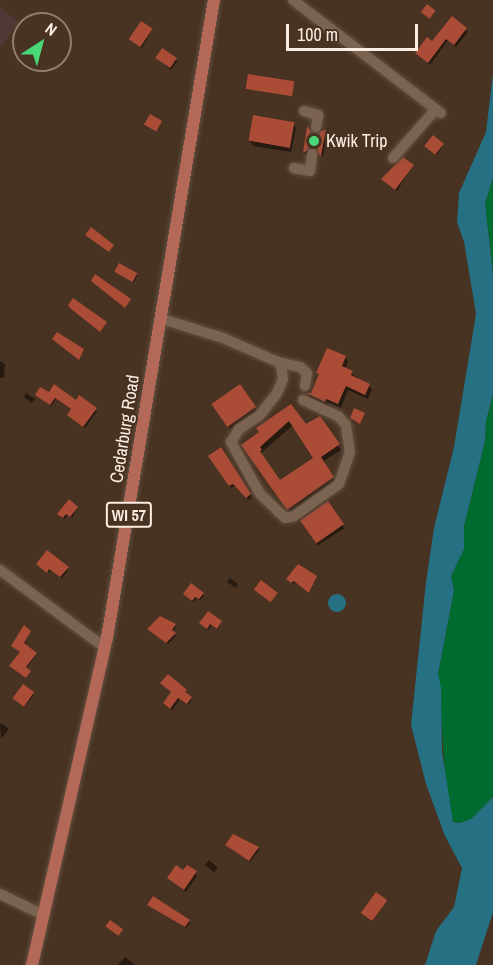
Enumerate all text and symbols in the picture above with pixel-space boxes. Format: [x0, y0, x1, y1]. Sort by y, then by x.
north arrow [12, 12, 72, 72]
scale bar [289, 12, 421, 50]
text: N [41, 17, 62, 41]
text: 100 m [297, 22, 338, 47]
place label: Kwik Trip [326, 130, 388, 152]
marker: Kwik Trip [307, 134, 321, 148]
street label: Cedarburg Road [106, 373, 144, 485]
road number: WI 57 [105, 502, 153, 528]

